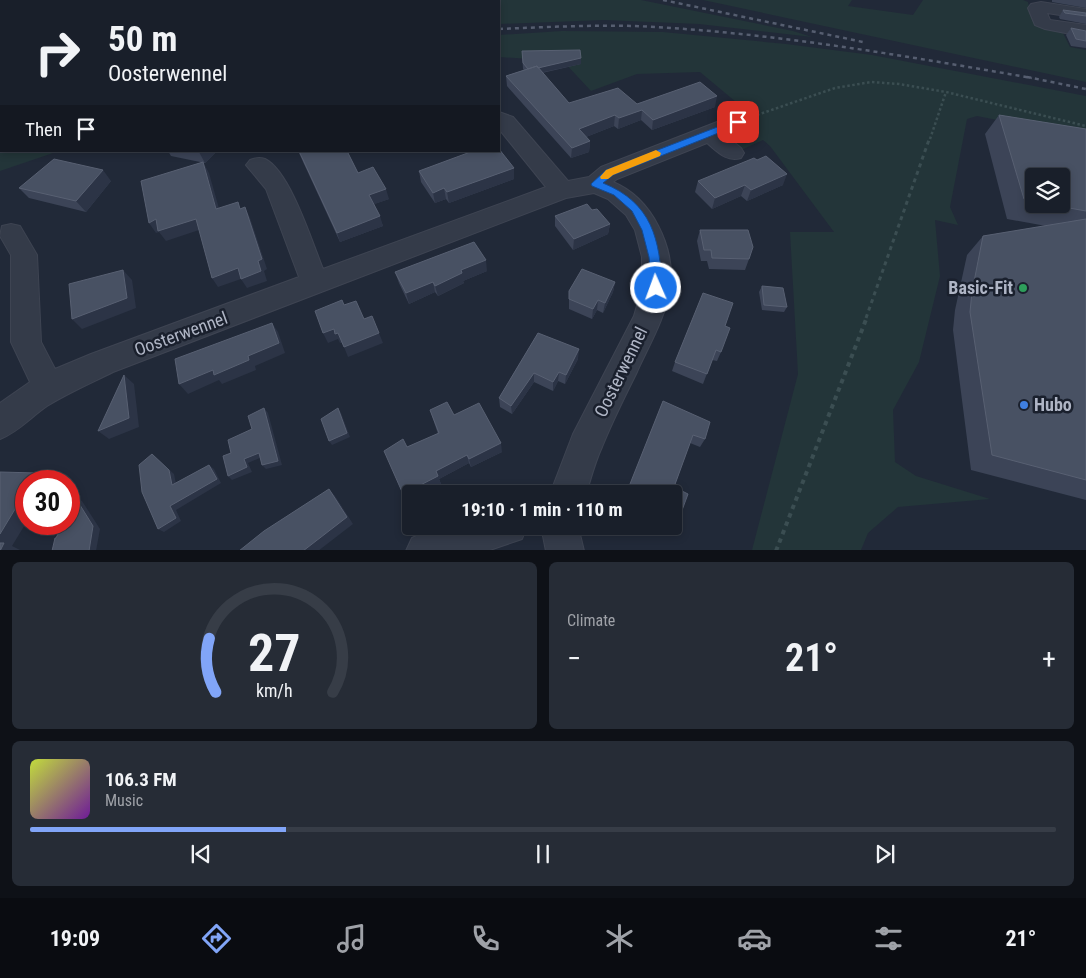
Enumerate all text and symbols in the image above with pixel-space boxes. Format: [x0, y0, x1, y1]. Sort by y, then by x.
text: 50 m [108, 19, 177, 60]
icon: right [25, 20, 90, 85]
text: Oosterwennel [108, 61, 227, 86]
pin [717, 101, 759, 143]
icon: arrive [724, 108, 752, 136]
icon: arrive [72, 115, 100, 143]
text: Then [25, 118, 62, 141]
map controls [1025, 168, 1070, 213]
button: layers [1025, 168, 1070, 213]
position arrow [629, 261, 681, 313]
place label: Basic-Fit [948, 277, 1013, 298]
marker: Basic-Fit [1017, 282, 1029, 294]
street label: Oosterwennel [131, 307, 230, 360]
street label: Oosterwennel [590, 323, 651, 420]
place label: Hubo [1034, 394, 1072, 415]
marker: Hubo [1018, 399, 1030, 411]
speed limit sign: 30 [15, 470, 80, 535]
text: 19:10 · 1 min · 110 m [461, 498, 623, 521]
text: Climate [567, 611, 615, 630]
text: 27 [248, 623, 301, 684]
text: 21° [785, 636, 838, 680]
text: − [567, 642, 581, 675]
text: + [1042, 642, 1056, 675]
text: km/h [256, 680, 293, 701]
text: 106.3 FM [105, 768, 177, 791]
text: Music [105, 791, 143, 810]
icon: previous [187, 840, 215, 868]
icon: pause [529, 840, 557, 868]
icon: next [871, 840, 899, 868]
icon: directions [199, 921, 234, 956]
icon: music [334, 921, 369, 956]
icon: phone [468, 921, 503, 956]
icon: climate [602, 921, 637, 956]
icon: car [737, 921, 772, 956]
icon: filters [871, 921, 906, 956]
text: 19:09 [50, 926, 100, 951]
text: 21° [1005, 926, 1036, 951]

